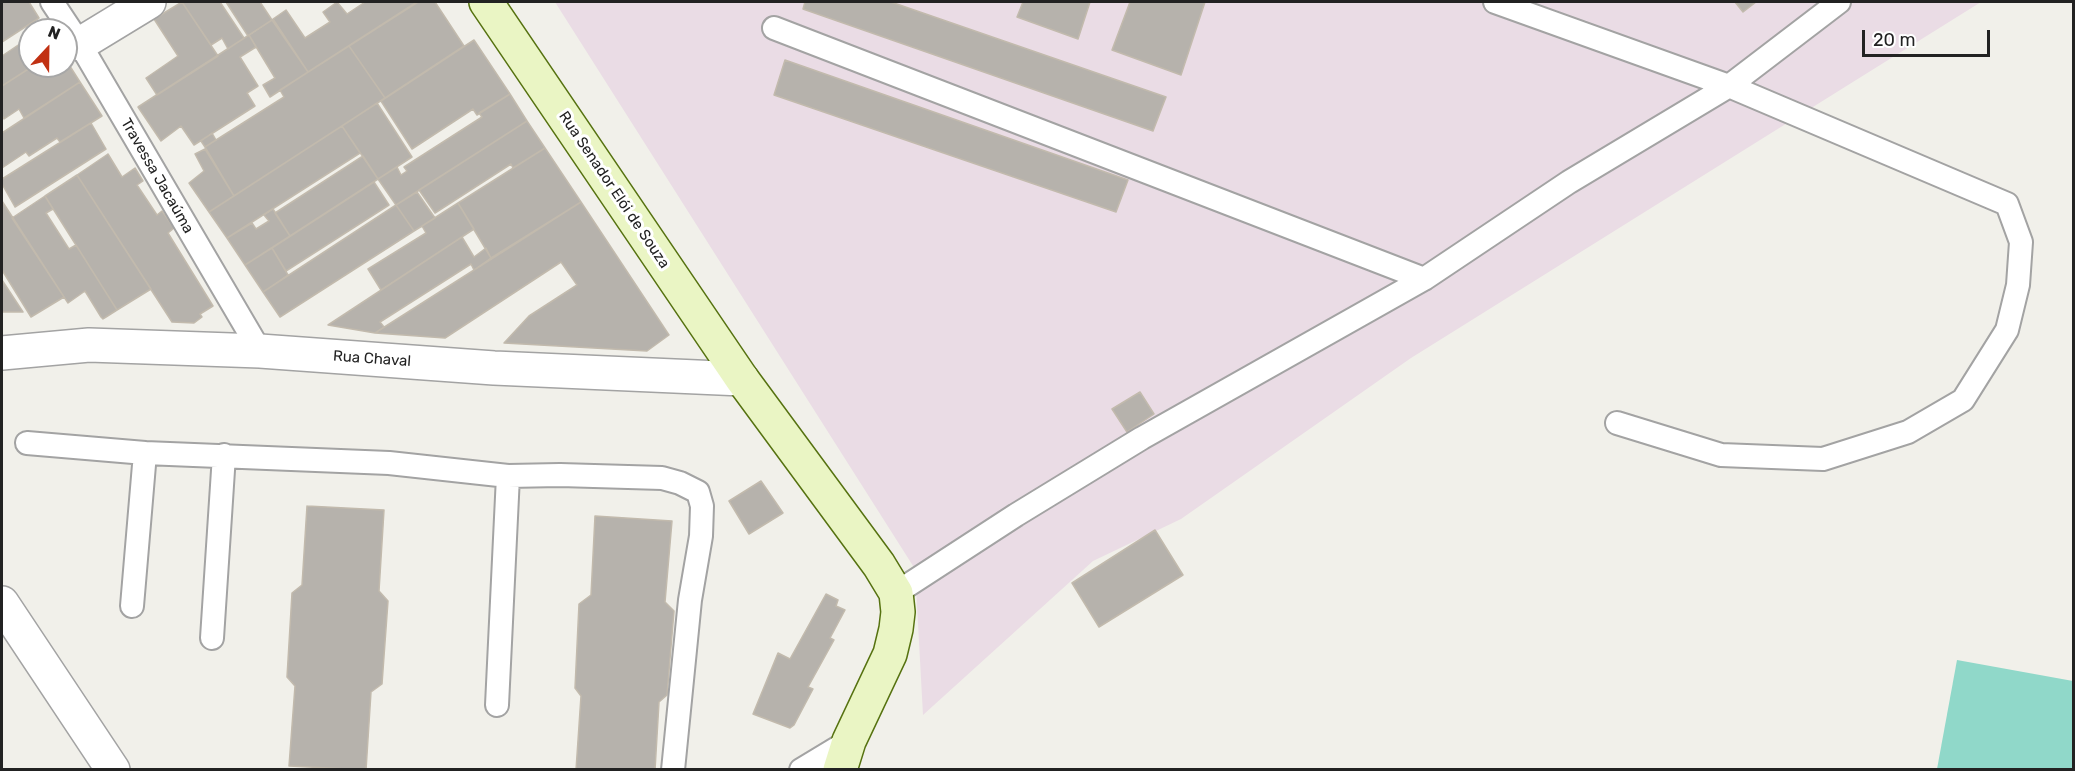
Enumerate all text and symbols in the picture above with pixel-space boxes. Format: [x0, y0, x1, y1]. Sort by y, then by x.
north arrow [18, 18, 78, 78]
scale bar [1865, 18, 1992, 56]
text: N [45, 22, 63, 44]
text: 20 m [1873, 29, 1915, 51]
street label: Rua Senador Elói de Souza [555, 108, 673, 272]
street label: Travessa Jacaúma [117, 115, 197, 237]
street label: Rua Chaval [332, 347, 412, 371]

